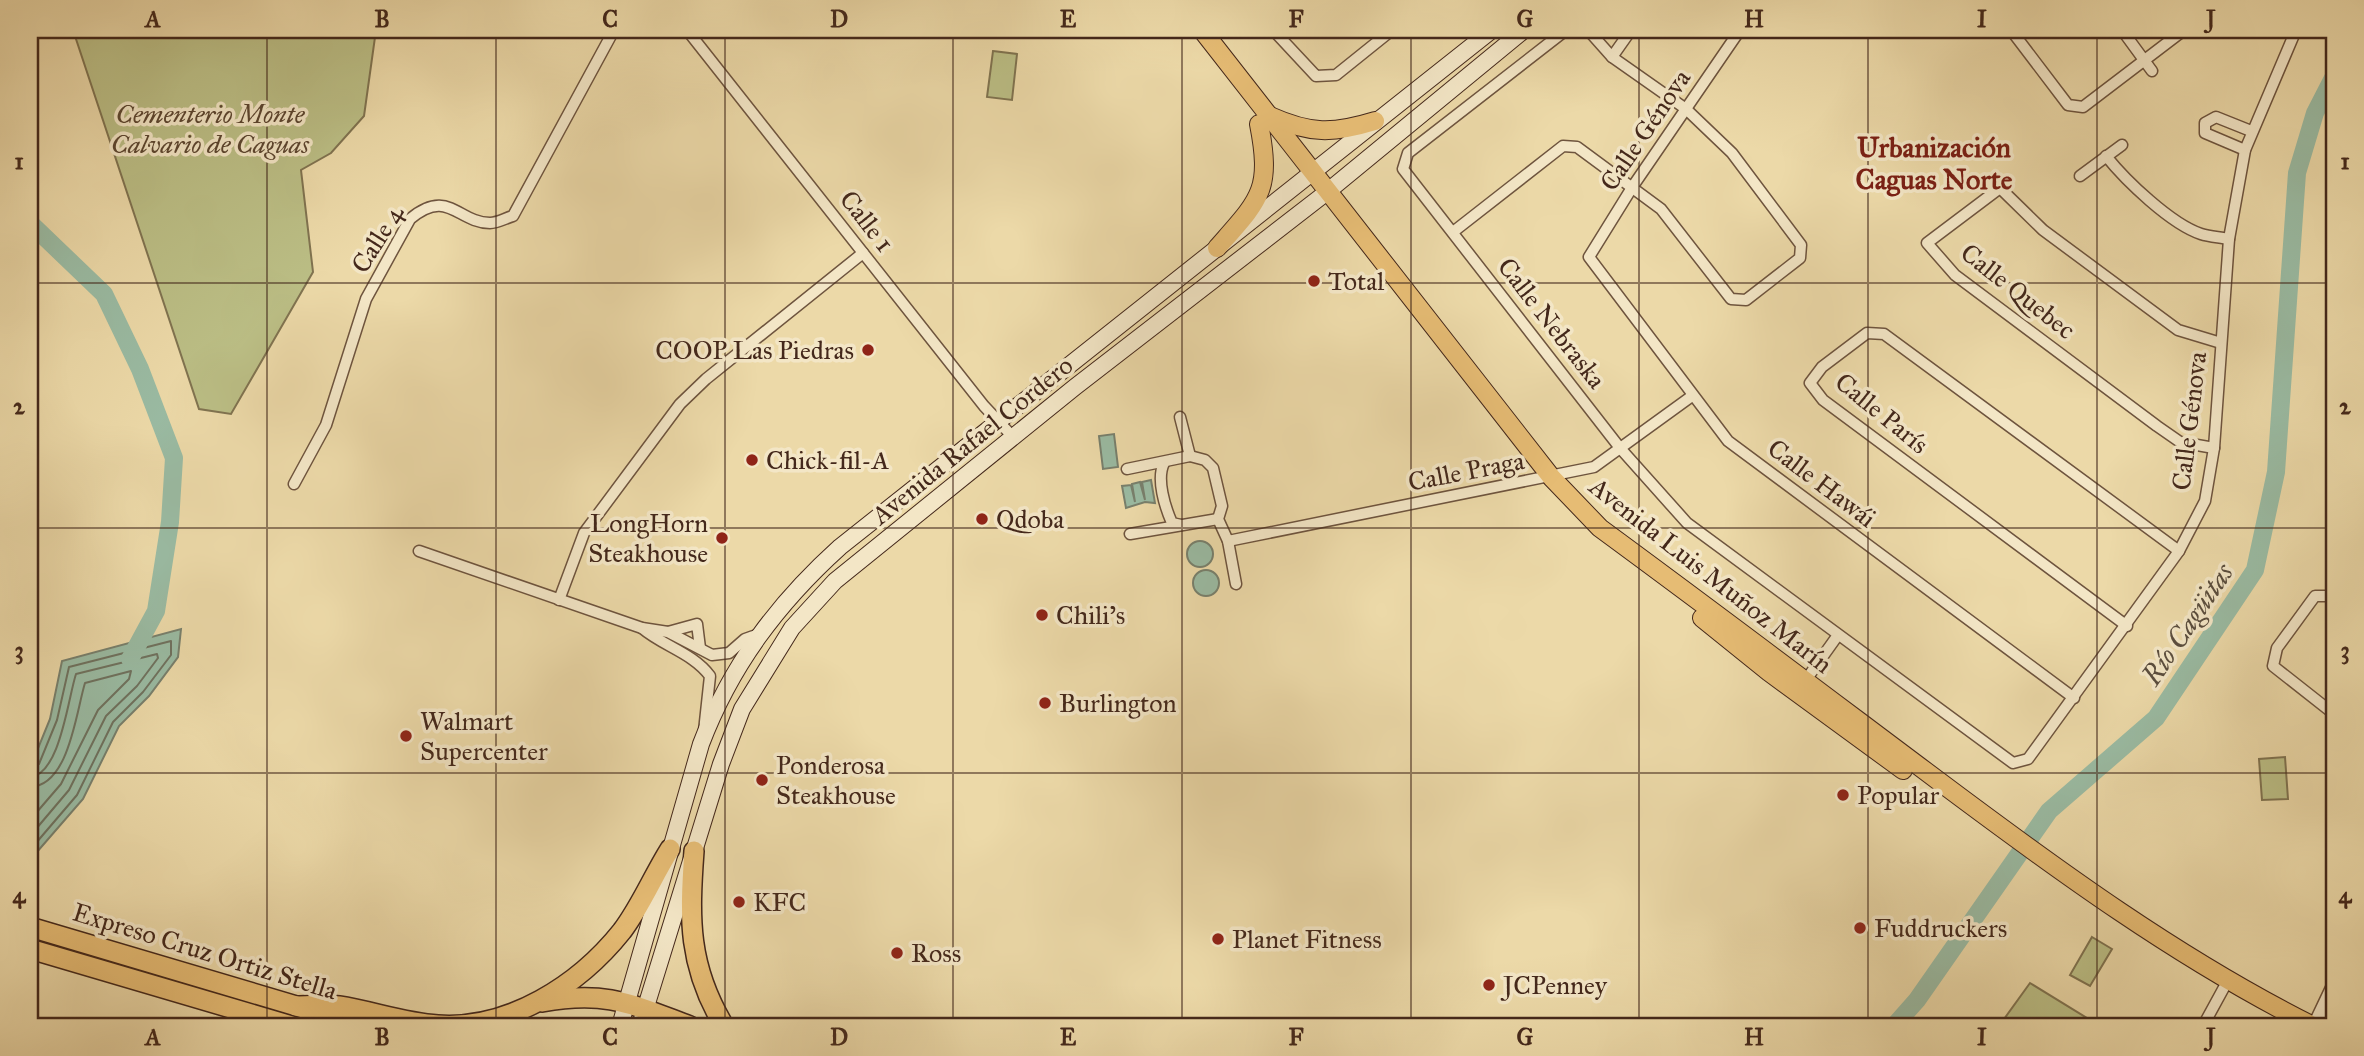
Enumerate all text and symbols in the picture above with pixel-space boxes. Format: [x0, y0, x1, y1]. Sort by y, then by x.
text: A [143, 5, 161, 33]
text: B [374, 5, 390, 33]
text: C [602, 5, 618, 33]
text: D [830, 5, 848, 33]
text: E [1060, 5, 1077, 33]
text: F [1288, 5, 1304, 33]
text: G [1517, 5, 1534, 33]
text: H [1744, 5, 1764, 33]
text: I [1977, 5, 1987, 33]
text: J [2203, 5, 2216, 34]
street label: Calle Génova [1593, 63, 1697, 197]
park label: Cementerio Monte Calvario de Caguas [111, 98, 309, 160]
district label: Urbanización Caguas Norte [1856, 130, 2013, 197]
text: 1 [14, 147, 24, 175]
text: 1 [2340, 147, 2350, 175]
street label: Calle 1 [833, 184, 901, 258]
street label: Calle 4 [344, 199, 410, 279]
street label: Calle Quebec [1954, 236, 2082, 346]
street label: Calle Nebraska [1491, 251, 1613, 395]
place label: Total [1328, 265, 1384, 297]
marker: Total [1306, 273, 1322, 289]
place label: COOP Las Piedras [655, 334, 854, 366]
marker: COOP Las Piedras [860, 342, 876, 358]
street label: Avenida Rafael Cordero [864, 349, 1079, 532]
street label: Calle Génova [2165, 350, 2213, 492]
street label: Calle París [1829, 366, 1935, 460]
text: 2 [13, 392, 25, 420]
text: 2 [2339, 392, 2351, 420]
street label: Calle Hawái [1761, 432, 1883, 534]
place label: Chick-fil-A [766, 444, 890, 476]
street label: Calle Praga [1405, 444, 1527, 498]
marker: Chick-fil-A [744, 452, 760, 468]
street label: Avenida Luis Muñoz Marín [1582, 470, 1839, 680]
place label: Qdoba [996, 503, 1064, 535]
place label: LongHorn Steakhouse [588, 507, 708, 569]
marker: Qdoba [974, 511, 990, 527]
marker: LongHorn Steakhouse [714, 530, 730, 546]
water label: Río Cagüitas [2133, 556, 2241, 693]
place label: Chili's [1056, 599, 1125, 631]
marker: Chili's [1034, 607, 1050, 623]
text: 3 [14, 636, 24, 665]
text: 3 [2340, 636, 2350, 665]
place label: Burlington [1059, 687, 1177, 719]
marker: Burlington [1037, 695, 1053, 711]
place label: Walmart Supercenter [420, 705, 548, 767]
marker: Walmart Supercenter [398, 728, 414, 744]
place label: Ponderosa Steakhouse [776, 749, 896, 811]
marker: Ponderosa Steakhouse [754, 772, 770, 788]
place label: Popular [1857, 779, 1939, 811]
marker: Popular [1835, 787, 1851, 803]
text: 4 [13, 881, 27, 909]
text: 4 [2339, 881, 2353, 909]
place label: KFC [753, 886, 806, 918]
marker: KFC [731, 894, 747, 910]
street label: Expreso Cruz Ortiz Stella [69, 896, 341, 1006]
place label: Fuddruckers [1874, 912, 2007, 944]
marker: Fuddruckers [1852, 920, 1868, 936]
place label: Planet Fitness [1232, 923, 1382, 955]
marker: Planet Fitness [1210, 931, 1226, 947]
place label: Ross [911, 937, 961, 969]
marker: Ross [889, 945, 905, 961]
place label: JCPenney [1500, 969, 1608, 1001]
marker: JCPenney [1481, 977, 1497, 993]
text: A [143, 1023, 161, 1051]
text: B [374, 1023, 390, 1051]
text: C [602, 1023, 618, 1051]
text: D [830, 1023, 848, 1051]
text: E [1060, 1023, 1077, 1051]
text: F [1288, 1023, 1304, 1051]
text: G [1517, 1023, 1534, 1051]
text: H [1744, 1023, 1764, 1051]
text: I [1977, 1023, 1987, 1051]
text: J [2203, 1023, 2216, 1052]

